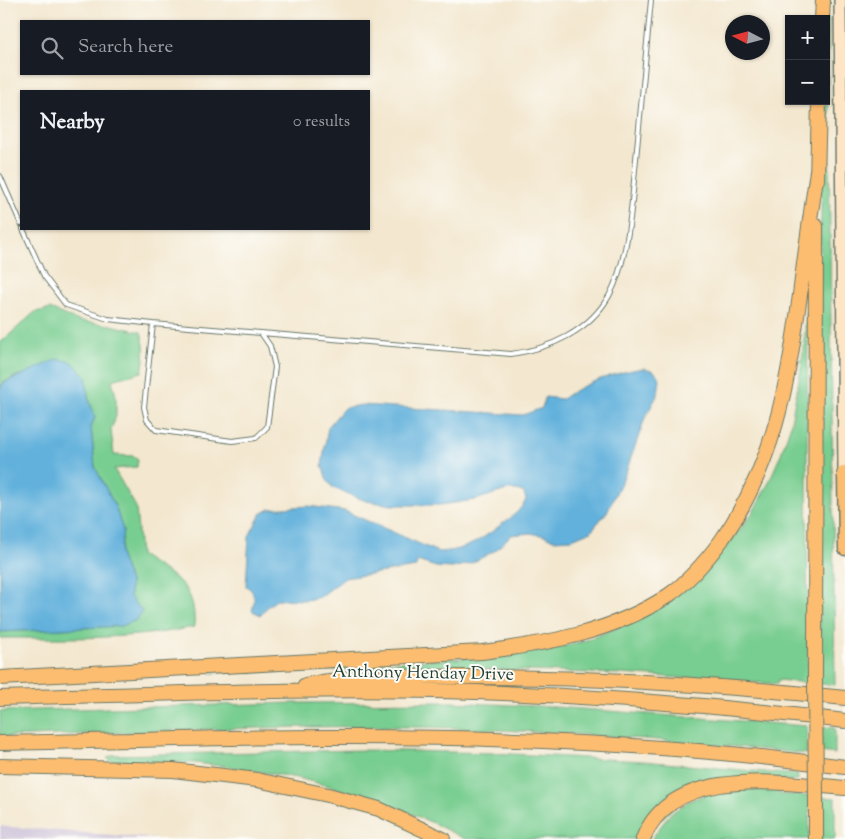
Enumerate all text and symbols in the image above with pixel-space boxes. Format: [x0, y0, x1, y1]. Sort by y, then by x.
north arrow [725, 15, 770, 60]
map controls [785, 15, 830, 105]
button: + [785, 15, 830, 60]
search box [20, 20, 370, 75]
icon: search [38, 34, 66, 62]
text: Search here [78, 34, 173, 61]
button: − [785, 60, 830, 105]
text: Nearby [40, 108, 105, 138]
text: 0 results [293, 111, 350, 134]
street label: Anthony Henday Drive [332, 659, 514, 689]

